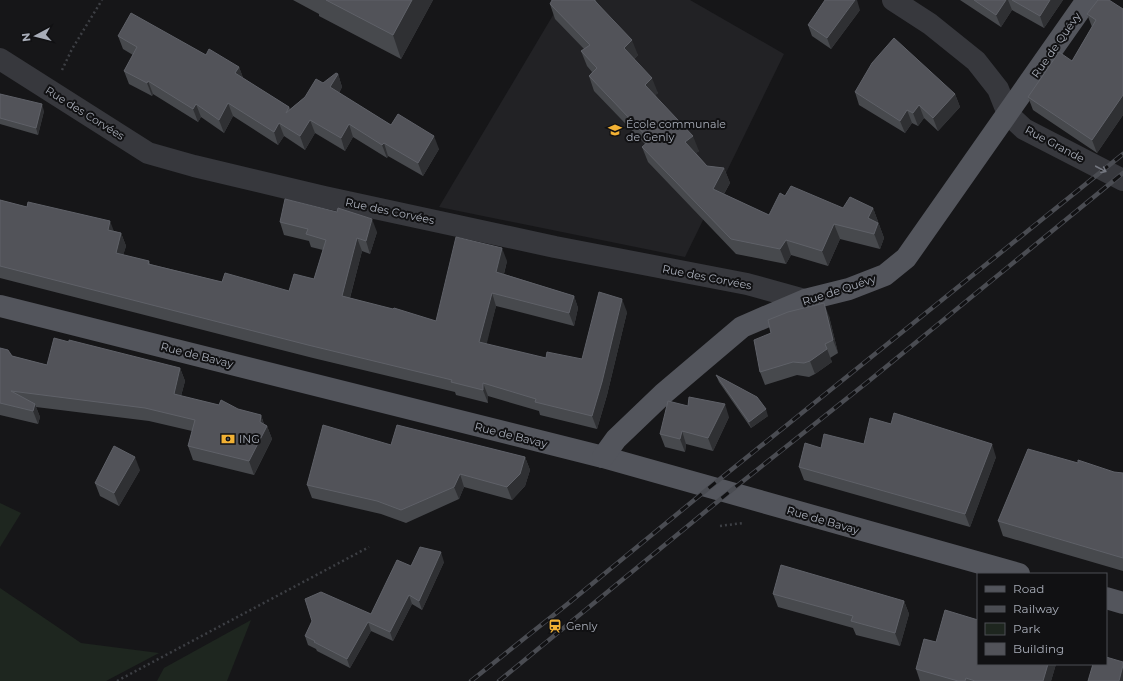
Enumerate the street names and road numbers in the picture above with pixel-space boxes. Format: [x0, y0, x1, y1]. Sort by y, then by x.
street label: Rue de Quévy [1028, 9, 1084, 81]
street label: Rue des Corvées [43, 83, 128, 143]
street label: Rue Grande [1023, 122, 1087, 166]
street label: Rue des Corvées [344, 195, 436, 227]
street label: Rue des Corvées [661, 261, 753, 293]
street label: Rue de Quévy [800, 271, 878, 309]
street label: Rue de Bavay [159, 339, 235, 371]
street label: Rue de Bavay [473, 419, 549, 451]
street label: Rue de Bavay [785, 503, 861, 537]

